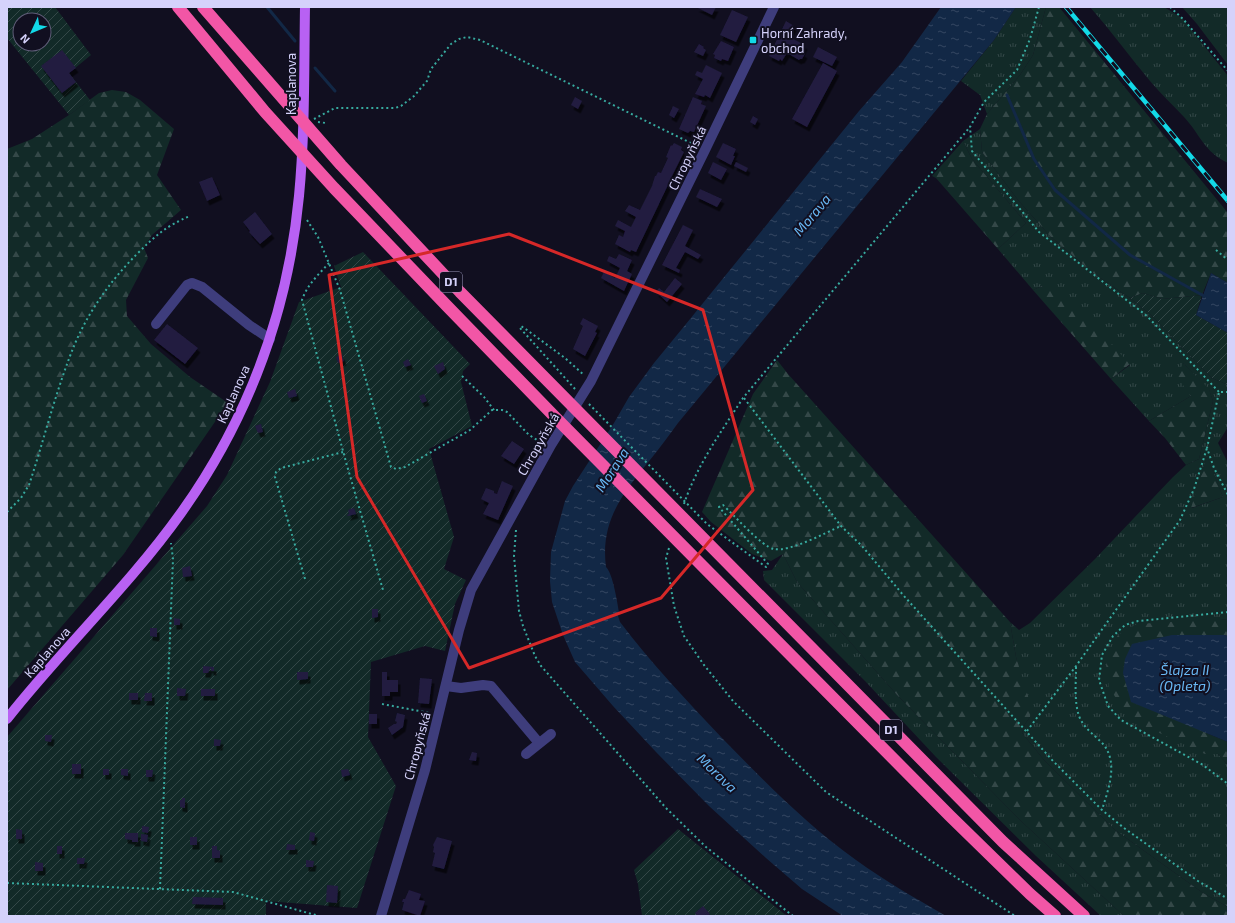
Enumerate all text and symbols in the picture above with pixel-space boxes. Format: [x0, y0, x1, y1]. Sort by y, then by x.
north arrow [12, 12, 52, 52]
place label: Horní Zahrady, obchod [761, 25, 847, 56]
text: N [17, 32, 32, 47]
marker: Horní Zahrady, obchod [748, 35, 758, 45]
street label: Kaplanova [283, 53, 299, 115]
street label: Chropyňská [665, 123, 709, 193]
water label: Morava [789, 190, 834, 239]
road number: D1 [440, 272, 462, 292]
street label: Kaplanova [213, 362, 253, 426]
street label: Chropyňská [514, 410, 562, 478]
water label: Morava [591, 445, 632, 495]
street label: Kaplanova [21, 623, 73, 681]
water label: Šlajza II (Opleta) [1160, 661, 1210, 694]
street label: Chropyňská [400, 710, 434, 782]
road number: D1 [880, 720, 902, 740]
water label: Morava [694, 749, 741, 796]

